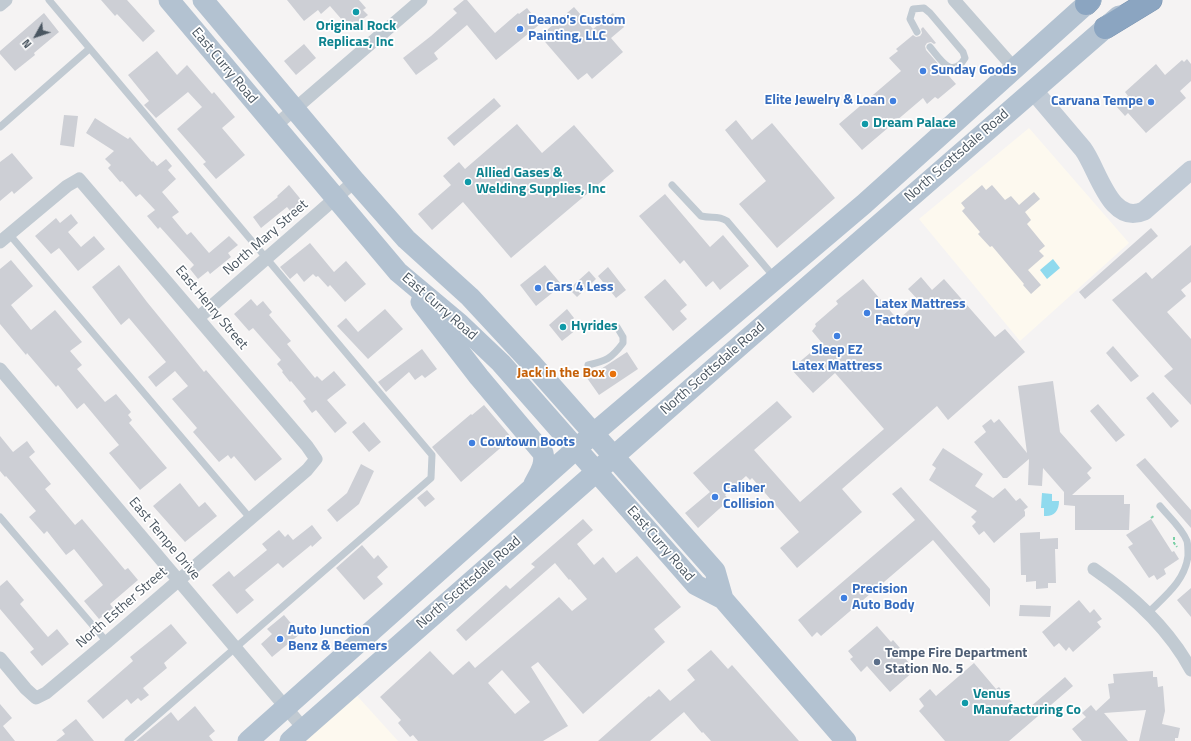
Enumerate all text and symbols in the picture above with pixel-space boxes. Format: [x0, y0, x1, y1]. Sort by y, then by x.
marker: Original Rock Replicas, Inc [351, 7, 361, 17]
place label: Deano's Custom Painting, LLC [528, 13, 625, 46]
north arrow [16, 16, 56, 56]
place label: Original Rock Replicas, Inc [316, 19, 396, 52]
marker: Deano's Custom Painting, LLC [515, 24, 525, 34]
street label: East Curry Road [187, 25, 261, 107]
text: N [18, 36, 35, 52]
place label: Sunday Goods [931, 63, 1017, 79]
marker: Sunday Goods [918, 66, 928, 76]
place label: Elite Jewelry & Loan [764, 93, 885, 109]
place label: Carvana Tempe [1051, 94, 1143, 110]
marker: Elite Jewelry & Loan [888, 96, 898, 106]
marker: Carvana Tempe [1146, 97, 1156, 107]
street label: North Scottsdale Road [901, 106, 1013, 206]
place label: Dream Palace [873, 116, 956, 132]
marker: Dream Palace [860, 119, 870, 129]
place label: Allied Gases & Welding Supplies, Inc [476, 166, 606, 198]
marker: Allied Gases & Welding Supplies, Inc [463, 177, 473, 187]
street label: North Mary Street [220, 197, 312, 279]
street label: East Henry Street [171, 263, 251, 353]
street label: East Curry Road [398, 270, 480, 344]
place label: Cars 4 Less [546, 280, 614, 296]
marker: Cars 4 Less [533, 283, 543, 293]
place label: Latex Mattress Factory [875, 297, 966, 330]
marker: Latex Mattress Factory [862, 308, 872, 318]
place label: Hyrides [571, 319, 618, 335]
street label: North Scottsdale Road [657, 319, 769, 419]
marker: Hyrides [558, 322, 568, 332]
marker: Sleep EZ Latex Mattress [832, 331, 842, 341]
place label: Sleep EZ Latex Mattress [792, 343, 882, 376]
place label: Jack in the Box [517, 366, 605, 382]
marker: Jack in the Box [608, 369, 618, 379]
place label: Cowtown Boots [480, 435, 575, 451]
marker: Cowtown Boots [467, 438, 477, 448]
place label: Caliber Collision [723, 481, 775, 514]
marker: Caliber Collision [710, 492, 720, 502]
street label: East Tempe Drive [125, 494, 203, 584]
street label: East Curry Road [623, 503, 697, 585]
street label: North Scottsdale Road [413, 533, 525, 633]
street label: North Esther Street [73, 564, 171, 652]
place label: Precision Auto Body [852, 582, 914, 614]
marker: Precision Auto Body [839, 593, 849, 603]
place label: Auto Junction Benz & Beemers [288, 623, 387, 656]
marker: Auto Junction Benz & Beemers [275, 634, 285, 644]
place label: Tempe Fire Department Station No. 5 [885, 646, 1027, 678]
marker: Tempe Fire Department Station No. 5 [872, 657, 882, 667]
place label: Venus Manufacturing Co [973, 687, 1081, 720]
marker: Venus Manufacturing Co [960, 698, 970, 708]

